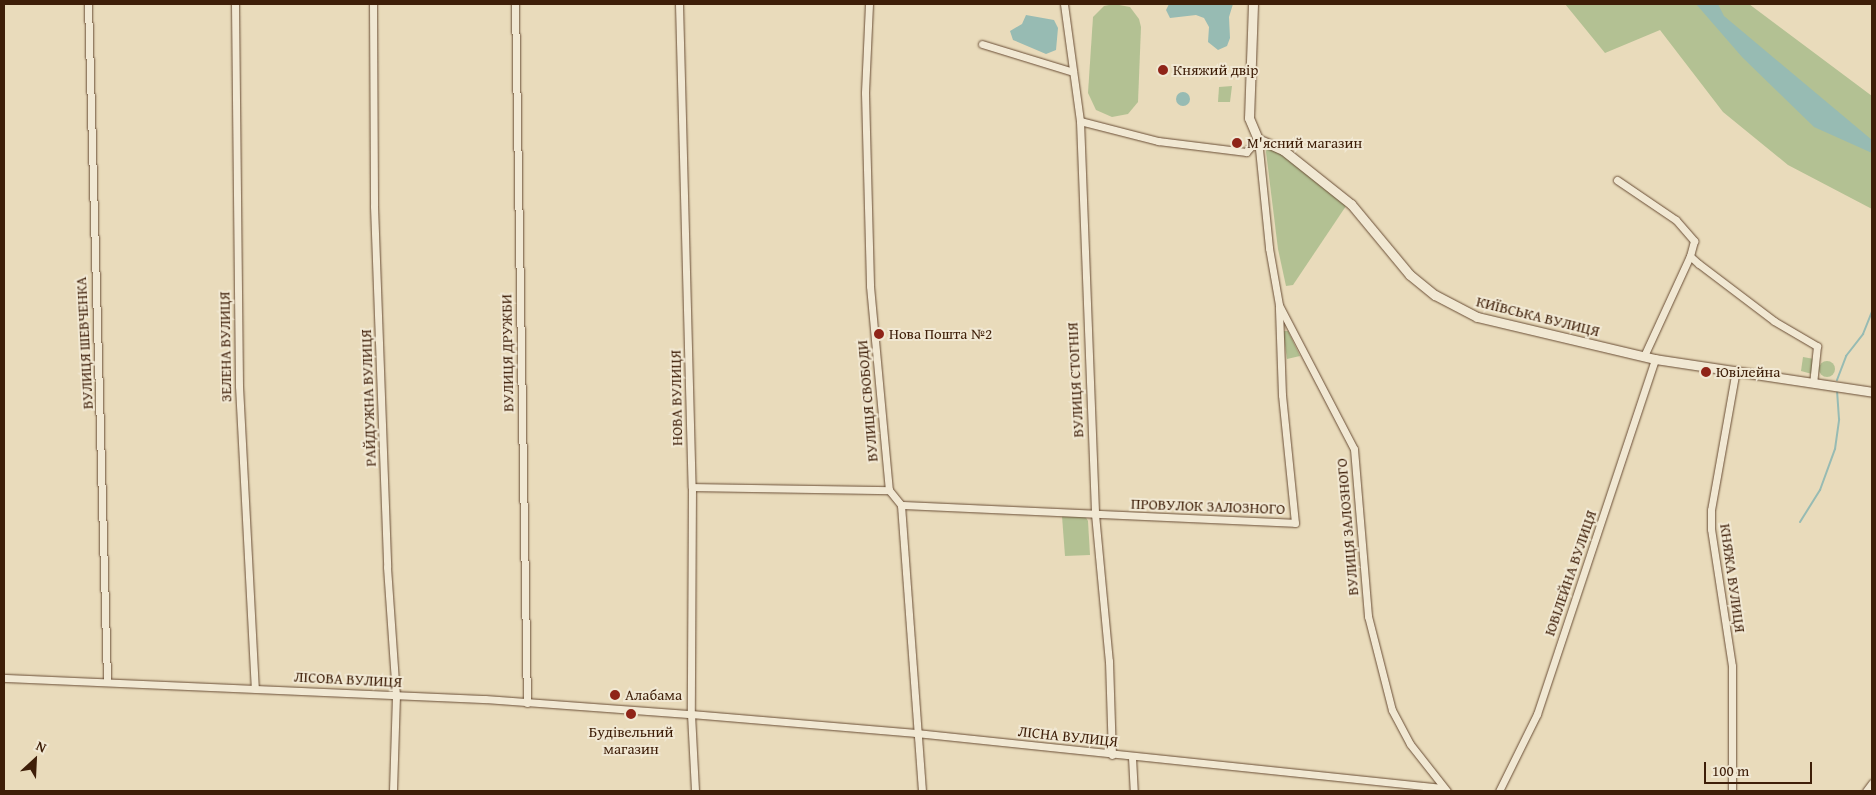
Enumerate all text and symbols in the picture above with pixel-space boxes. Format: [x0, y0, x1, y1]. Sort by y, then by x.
place label: Княжий двір [1173, 61, 1258, 79]
marker: Княжий двір [1157, 64, 1169, 76]
place label: М'ясний магазин [1247, 134, 1362, 152]
marker: М'ясний магазин [1231, 137, 1243, 149]
street label: ВУЛИЦЯ ШЕВЧЕНКА [72, 276, 96, 410]
street label: ЗЕЛЕНА ВУЛИЦЯ [215, 292, 235, 402]
street label: КИЇВСЬКА ВУЛИЦЯ [1475, 292, 1601, 340]
street label: ВУЛИЦЯ ДРУЖБИ [497, 294, 517, 412]
street label: ВУЛИЦЯ СТОГНІЯ [1063, 322, 1087, 438]
place label: Нова Пошта №2 [889, 325, 992, 343]
marker: Нова Пошта №2 [873, 328, 885, 340]
street label: РАЙДУЖНА ВУЛИЦЯ [357, 329, 379, 467]
street label: ВУЛИЦЯ СВОБОДИ [853, 339, 881, 463]
street label: НОВА ВУЛИЦЯ [666, 350, 686, 446]
place label: Ювілейна [1716, 363, 1780, 381]
marker: Ювілейна [1700, 366, 1712, 378]
street label: ВУЛИЦЯ ЗАЛОЗНОГО [1332, 458, 1362, 596]
street label: ПРОВУЛОК ЗАЛОЗНОГО [1131, 494, 1285, 518]
street label: ЮВІЛЕЙНА ВУЛИЦЯ [1540, 508, 1600, 638]
street label: КНЯЖА ВУЛИЦЯ [1716, 523, 1750, 633]
street label: ЛІСОВА ВУЛИЦЯ [294, 667, 402, 691]
place label: Алабама [625, 686, 682, 704]
marker: Алабама [609, 689, 621, 701]
marker: Будівельний магазин [625, 708, 637, 720]
place label: Будівельний магазин [589, 722, 673, 757]
street label: ЛІСНА ВУЛИЦЯ [1017, 722, 1119, 750]
north arrow [10, 735, 60, 785]
text: N [33, 735, 50, 757]
scale bar [1706, 752, 1814, 784]
text: 100 m [1712, 760, 1749, 781]

